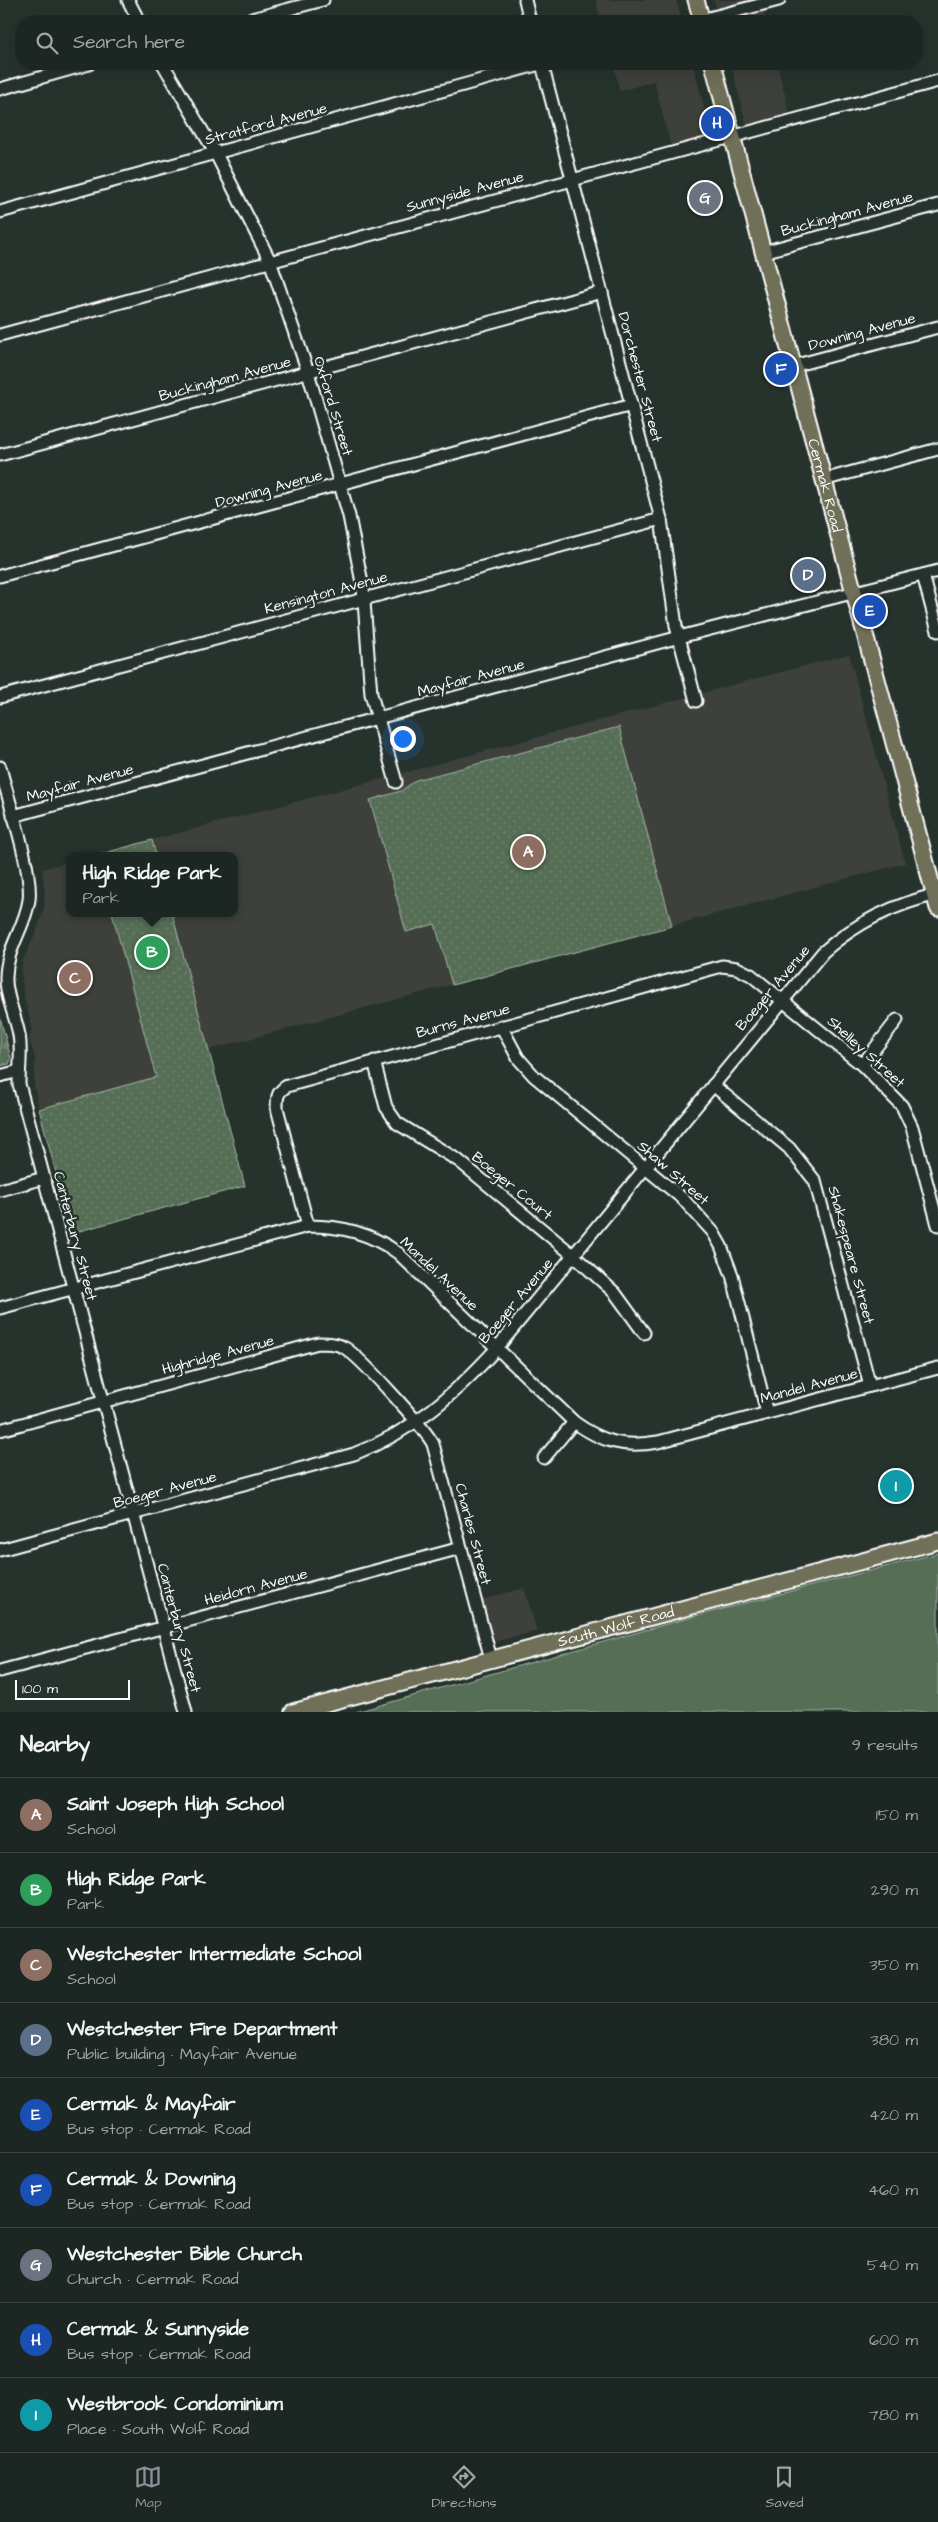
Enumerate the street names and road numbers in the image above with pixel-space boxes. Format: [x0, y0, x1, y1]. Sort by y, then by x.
street label: Stratford Avenue [203, 98, 329, 150]
street label: Sunnyside Avenue [404, 166, 526, 219]
street label: Buckingham Avenue [779, 186, 916, 243]
street label: Downing Avenue [806, 308, 918, 357]
street label: Dorchester Street [613, 310, 667, 444]
street label: Buckingham Avenue [157, 351, 294, 408]
street label: Oxford Street [308, 354, 358, 458]
street label: Cermak Road [803, 436, 848, 535]
street label: Downing Avenue [213, 465, 325, 514]
street label: Kensington Avenue [262, 566, 390, 620]
street label: Mayfair Avenue [415, 654, 527, 703]
street label: Mayfair Avenue [24, 759, 136, 808]
street label: Boeger Avenue [731, 941, 816, 1036]
street label: Burns Avenue [414, 998, 512, 1044]
street label: Shelley Street [822, 1011, 910, 1094]
street label: Shaw Street [632, 1136, 714, 1210]
street label: Boeger Court [467, 1147, 557, 1226]
street label: Canterbury Street [47, 1169, 102, 1303]
street label: Shakespeare Street [822, 1184, 880, 1326]
street label: Mandel Avenue [395, 1232, 483, 1316]
street label: Boeger Avenue [474, 1254, 559, 1349]
street label: Highridge Avenue [160, 1330, 277, 1381]
street label: Mandel Avenue [758, 1363, 860, 1409]
street label: Boeger Avenue [111, 1466, 219, 1515]
street label: Charles Street [449, 1481, 497, 1587]
street label: Canterbury Street [151, 1561, 206, 1695]
street label: Heidorn Avenue [202, 1563, 310, 1611]
street label: South Wolf Road [555, 1601, 677, 1652]

